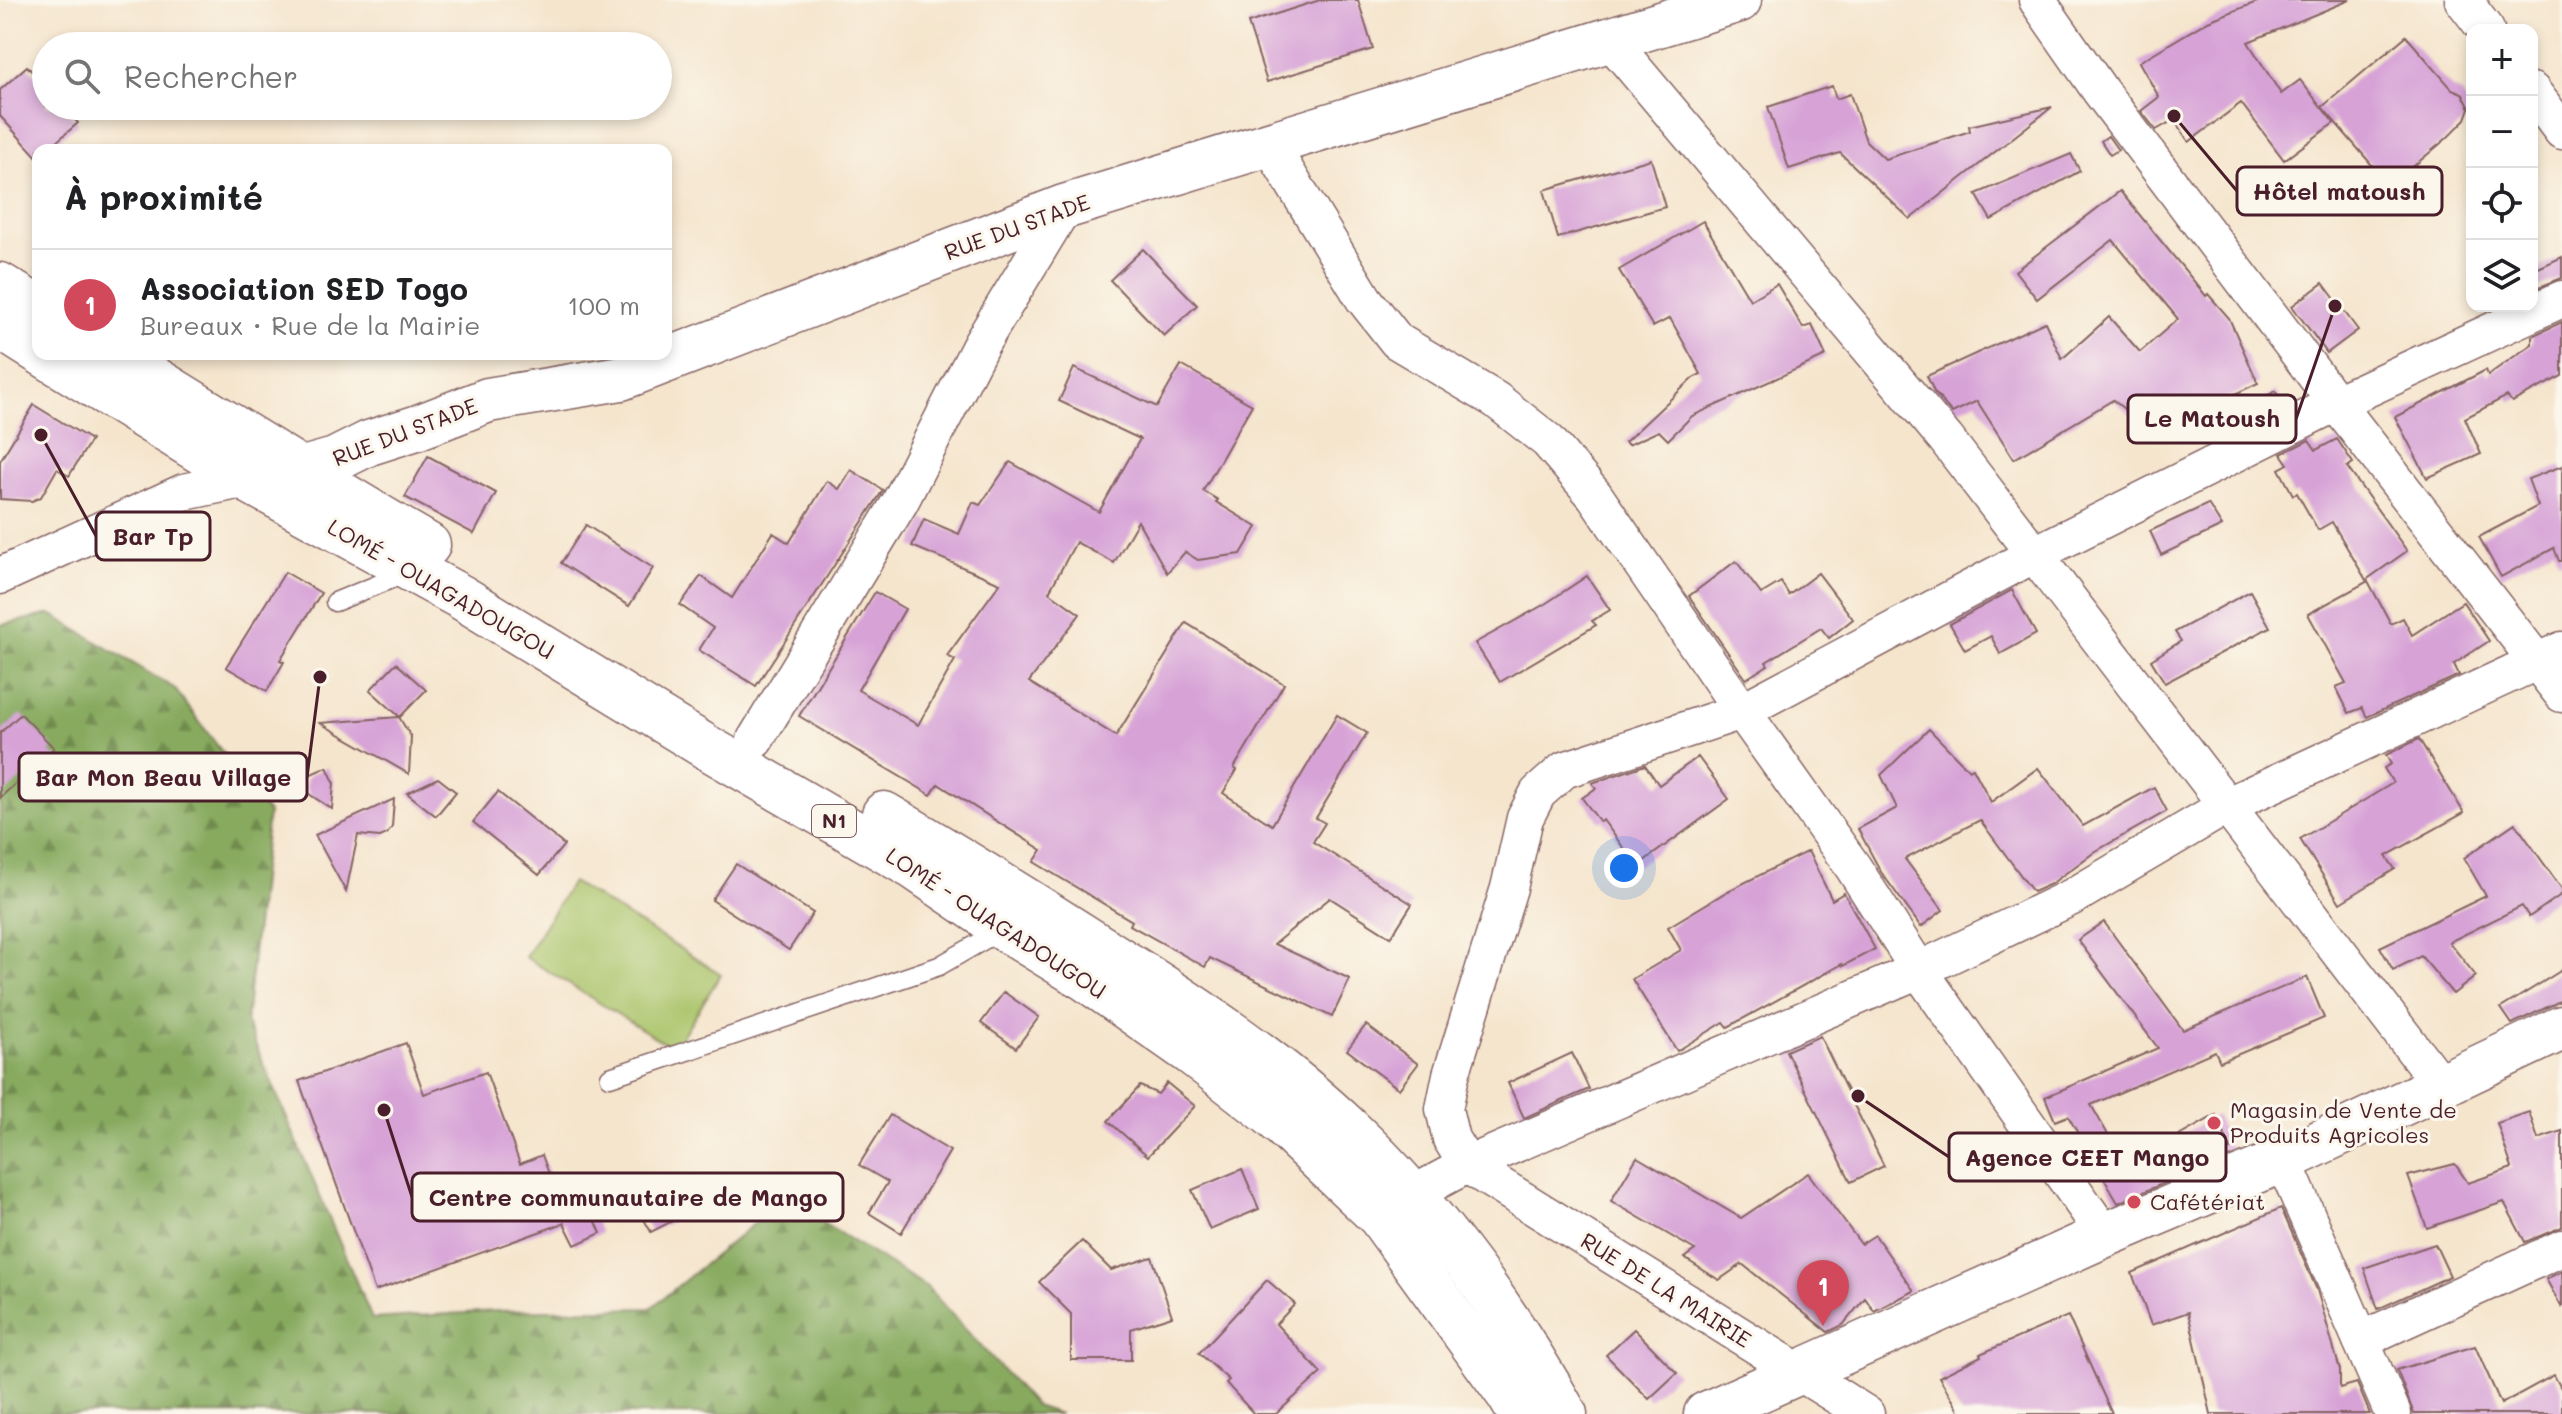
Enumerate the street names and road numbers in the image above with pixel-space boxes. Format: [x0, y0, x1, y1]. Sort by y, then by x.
street label: RUE DU STADE [940, 187, 1094, 266]
street label: RUE DU STADE [328, 391, 481, 472]
street label: LOMÉ - OUAGADOUGOU [323, 512, 560, 665]
road number: N1 [812, 805, 856, 837]
street label: LOMÉ - OUAGADOUGOU [881, 840, 1112, 1005]
street label: RUE DE LA MAIRIE [1576, 1225, 1757, 1354]

